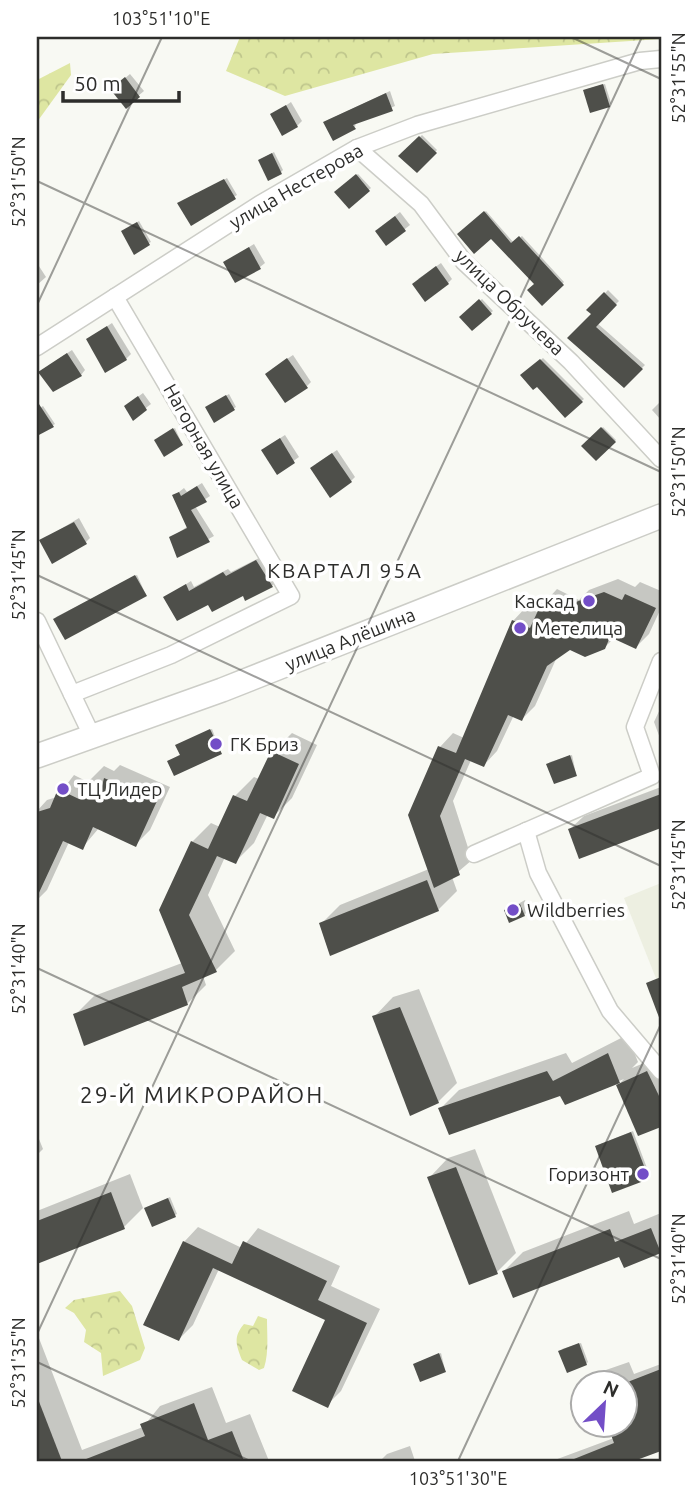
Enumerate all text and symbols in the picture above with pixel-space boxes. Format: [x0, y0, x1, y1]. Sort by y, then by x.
text: 103°51'10"E [112, 8, 210, 28]
text: 52°31'55"N [668, 32, 688, 124]
scale bar [63, 60, 178, 104]
text: 50 m [74, 71, 121, 95]
text: 52°31'50"N [8, 136, 28, 228]
street label: улица Нестерова [225, 139, 367, 233]
street label: улица Обручева [451, 244, 569, 360]
street label: Нагорная улица [159, 380, 249, 512]
text: 52°31'50"N [668, 426, 688, 518]
text: 52°31'45"N [8, 529, 28, 621]
district label: КВАРТАЛ 95А [267, 558, 423, 582]
place label: Каскад [514, 590, 575, 612]
marker: Каскад [581, 593, 597, 609]
street label: улица Алёшина [282, 603, 418, 675]
place label: Метелица [534, 617, 623, 639]
marker: Метелица [512, 620, 528, 636]
place label: ГК Бриз [230, 733, 299, 755]
marker: ГК Бриз [208, 736, 224, 752]
place label: ТЦ Лидер [77, 778, 162, 800]
marker: ТЦ Лидер [55, 781, 71, 797]
text: 52°31'45"N [668, 819, 688, 911]
place label: Wildberries [527, 899, 625, 921]
marker: Wildberries [505, 902, 521, 918]
text: 52°31'40"N [8, 923, 28, 1015]
district label: 29-Й МИКРОРАЙОН [80, 1082, 324, 1107]
place label: Горизонт [548, 1163, 630, 1185]
marker: Горизонт [635, 1166, 651, 1182]
text: 52°31'40"N [668, 1213, 688, 1305]
text: 52°31'35"N [8, 1317, 28, 1409]
north arrow [568, 1368, 638, 1438]
text: N [600, 1376, 622, 1402]
text: 103°51'30"E [409, 1468, 507, 1488]

